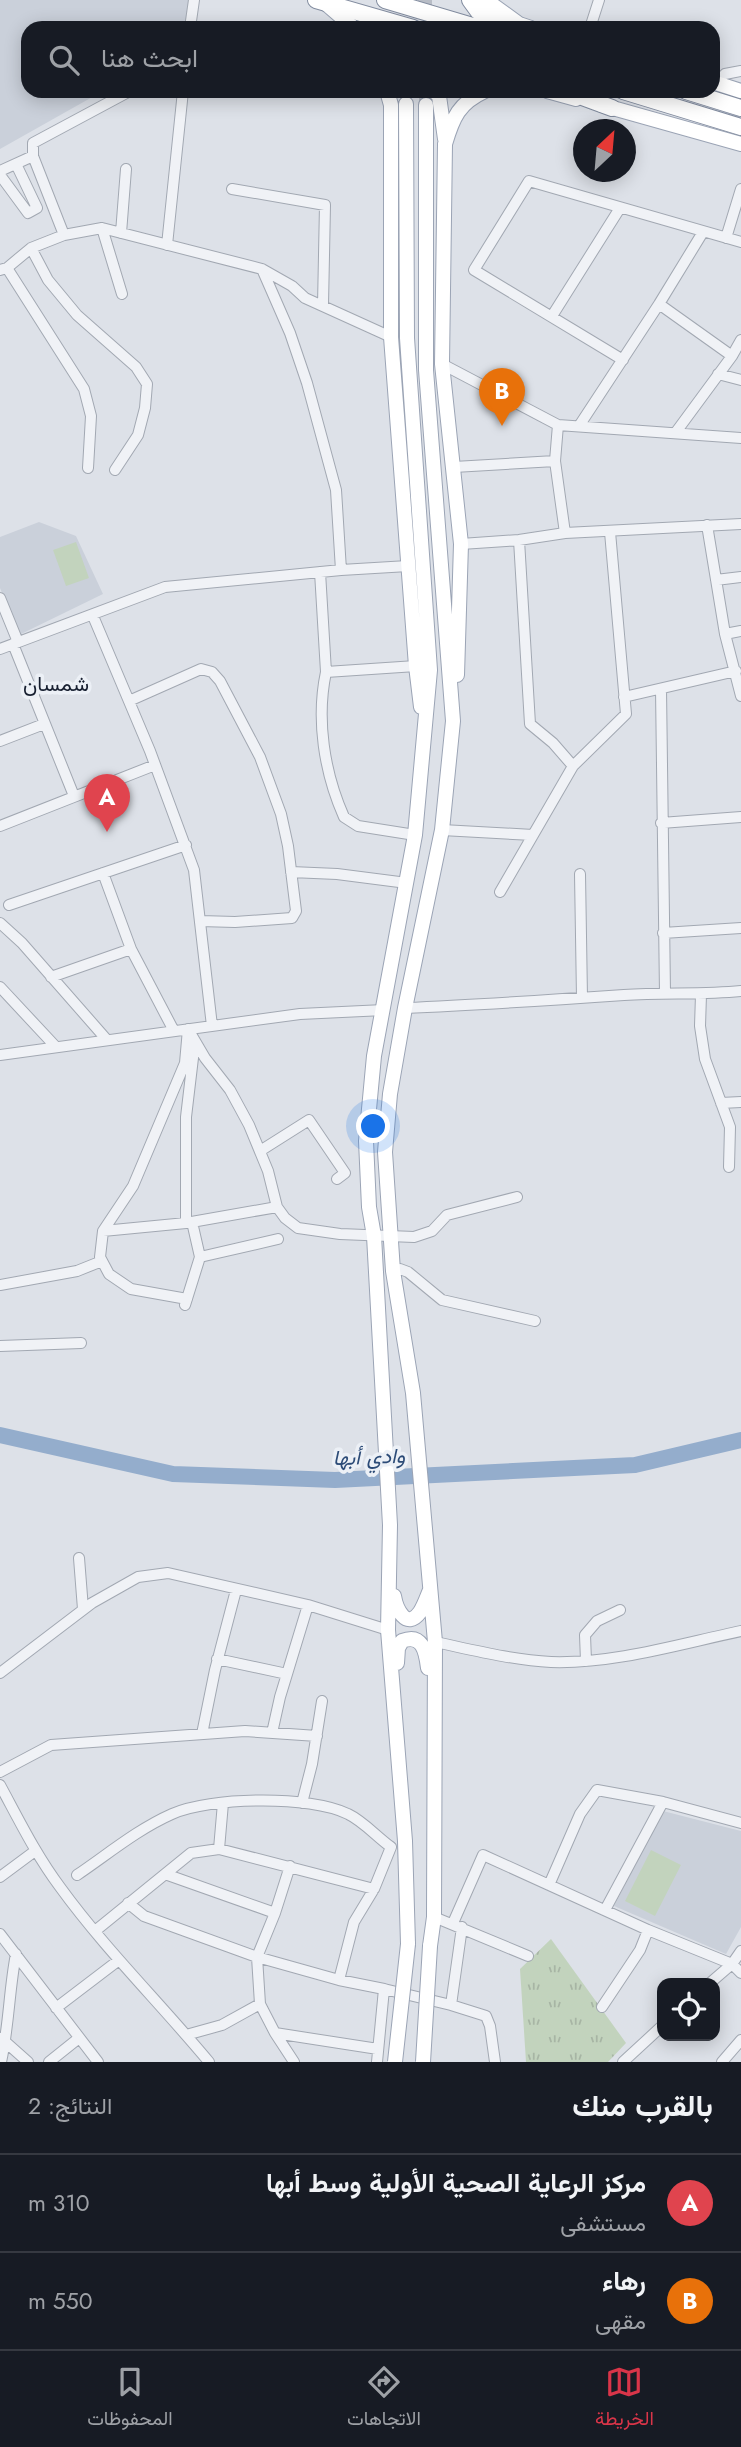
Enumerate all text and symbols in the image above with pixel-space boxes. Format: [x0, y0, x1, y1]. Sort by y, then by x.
search box [21, 21, 720, 98]
text: ابحث هنا [101, 39, 198, 77]
icon: search [45, 41, 83, 79]
north arrow [573, 119, 636, 182]
pin: B [479, 368, 525, 426]
district label: شمسان [23, 669, 89, 699]
pin: A [84, 774, 130, 832]
your location [356, 1109, 390, 1143]
water label: وادي أبها [332, 1441, 406, 1475]
map controls [657, 1978, 720, 2041]
button: locate [657, 1978, 720, 2041]
text: بالقرب منك [572, 2084, 713, 2127]
text: النتائج: 2 [28, 2089, 112, 2123]
text: مركز الرعاية الصحية الأولية وسط أبها [266, 2164, 646, 2202]
text: 310 m [28, 2186, 90, 2220]
text: A [682, 2186, 698, 2220]
text: مستشفى [560, 2206, 646, 2240]
text: رهاء [602, 2262, 646, 2300]
text: 550 m [28, 2284, 93, 2318]
text: B [682, 2284, 698, 2318]
text: مقهى [595, 2304, 646, 2338]
tab: المحفوظات [87, 2363, 173, 2435]
tab: الاتجاهات [347, 2363, 421, 2435]
tab: الخريطة [595, 2363, 654, 2435]

